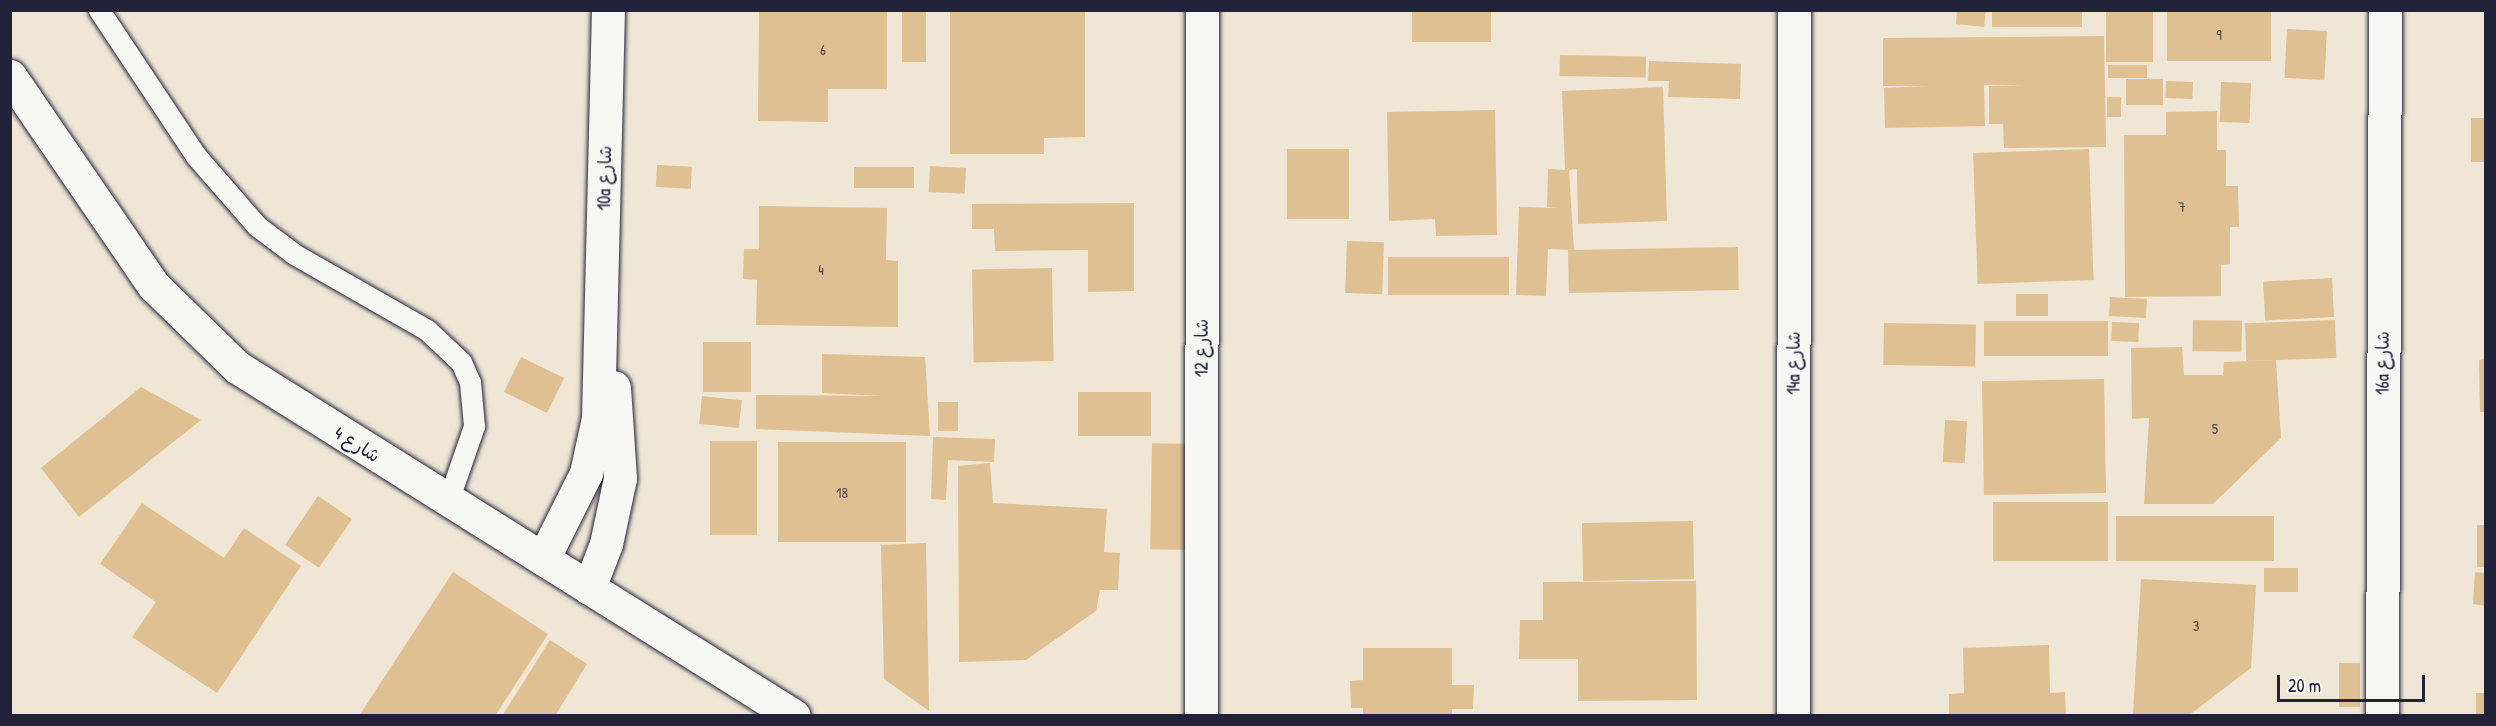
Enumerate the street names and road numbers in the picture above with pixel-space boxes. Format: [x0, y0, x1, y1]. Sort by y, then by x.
street label: 10a شارع [594, 145, 616, 211]
street label: شارع 12 [1191, 319, 1213, 377]
street label: 14a شارع [1783, 331, 1805, 395]
street label: 16a شارع [2372, 331, 2394, 395]
street label: شارع 4 [330, 423, 384, 467]

